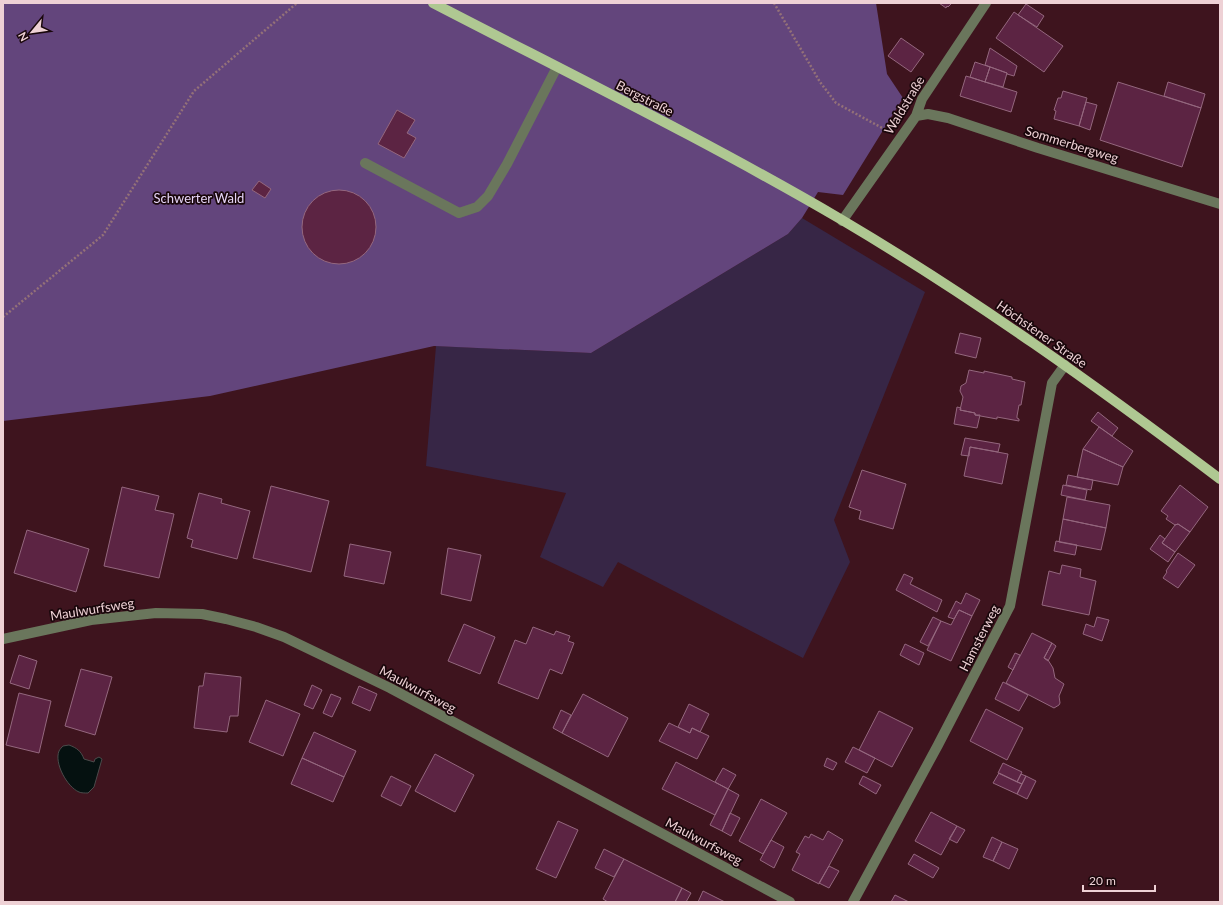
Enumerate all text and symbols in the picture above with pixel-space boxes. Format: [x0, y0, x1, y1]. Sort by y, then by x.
north arrow [12, 12, 52, 52]
text: N [15, 30, 31, 44]
street label: Waldstraße [880, 73, 928, 137]
street label: Bergstraße [614, 77, 677, 119]
street label: Sommerbergweg [1023, 122, 1121, 166]
park label: Schwerter Wald [154, 190, 244, 206]
street label: Höchstener Straße [994, 297, 1090, 371]
street label: Maulwurfsweg [49, 594, 135, 624]
street label: Hamsterweg [955, 602, 1003, 674]
street label: Maulwurfsweg [377, 662, 459, 716]
street label: Maulwurfsweg [663, 814, 745, 868]
scale bar [1083, 867, 1155, 893]
text: 20 m [1089, 873, 1116, 888]

